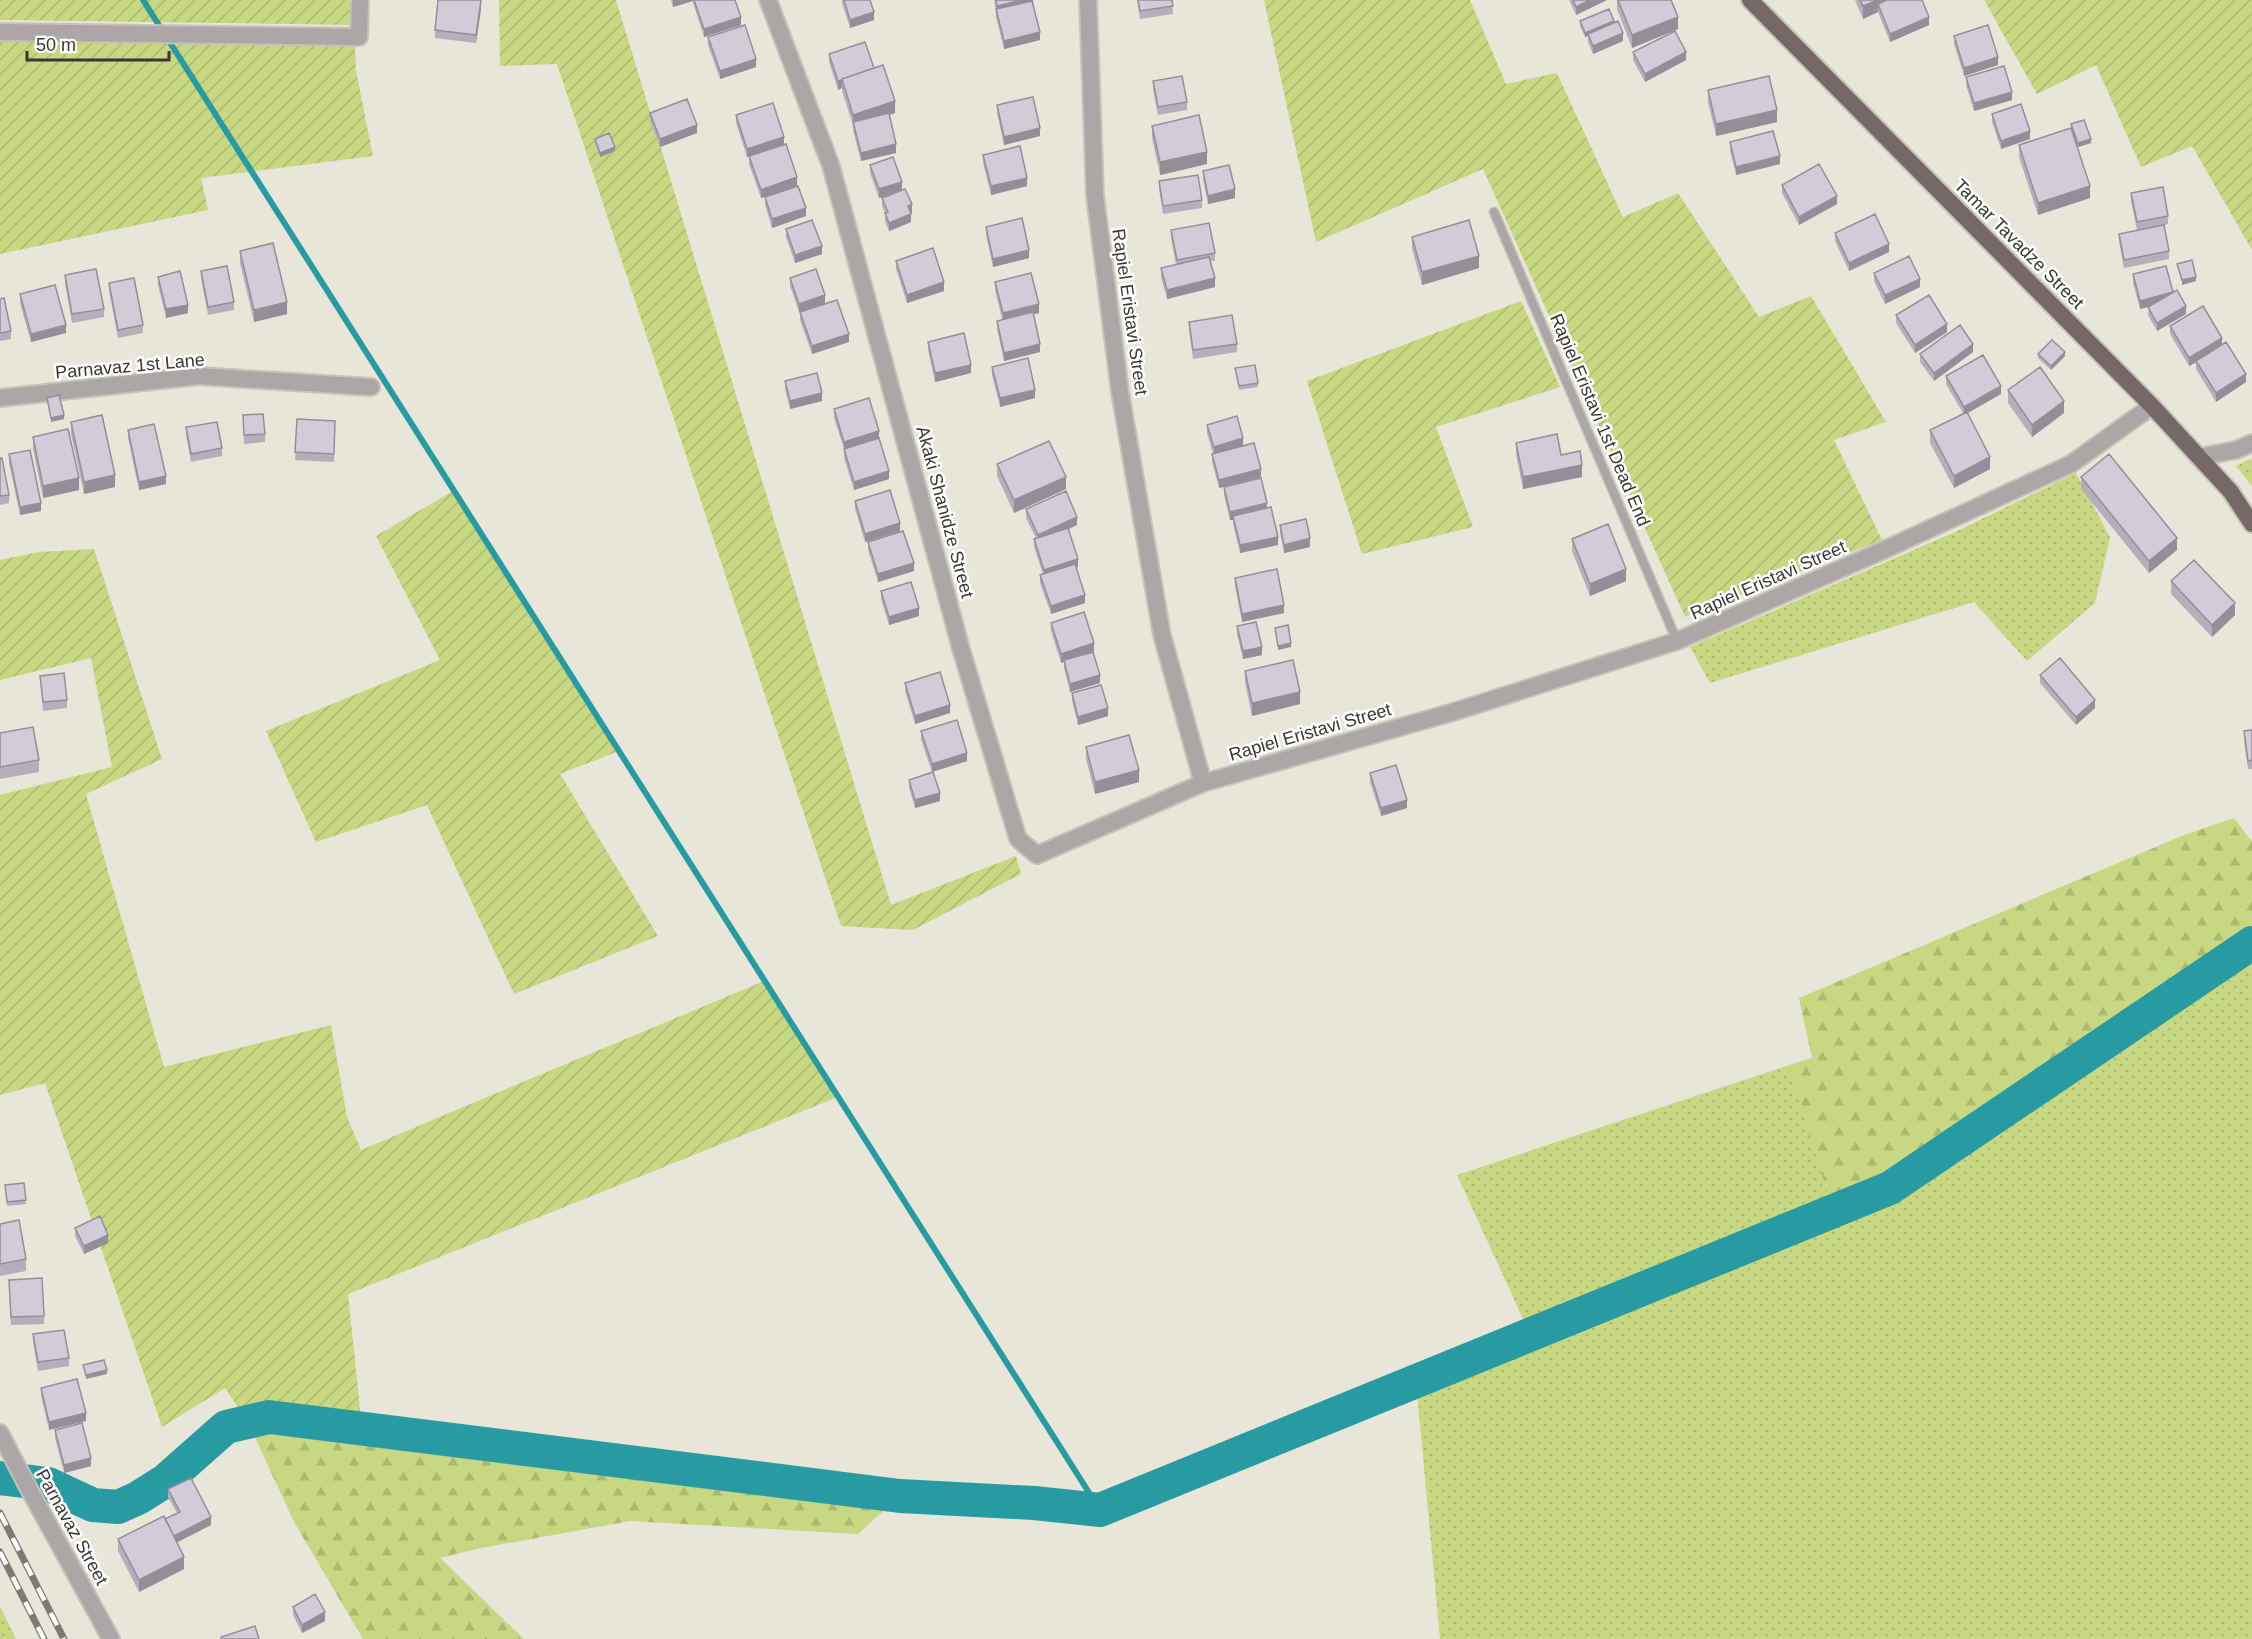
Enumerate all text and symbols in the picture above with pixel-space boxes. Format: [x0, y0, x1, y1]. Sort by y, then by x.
scale bar [27, 24, 170, 62]
text: 50 m [36, 35, 76, 55]
street label: Tamar Tavadze Street [1950, 175, 2088, 313]
street label: Rapiel Eristavi Street [1108, 227, 1152, 397]
street label: Rapiel Eristavi 1st Dead End [1546, 311, 1654, 529]
street label: Parnavaz 1st Lane [54, 349, 206, 383]
street label: Akaki Shanidze Street [912, 424, 978, 600]
street label: Rapiel Eristavi Street [1687, 537, 1849, 623]
street label: Rapiel Eristavi Street [1226, 699, 1394, 765]
street label: Parnavaz Street [32, 1466, 112, 1588]

